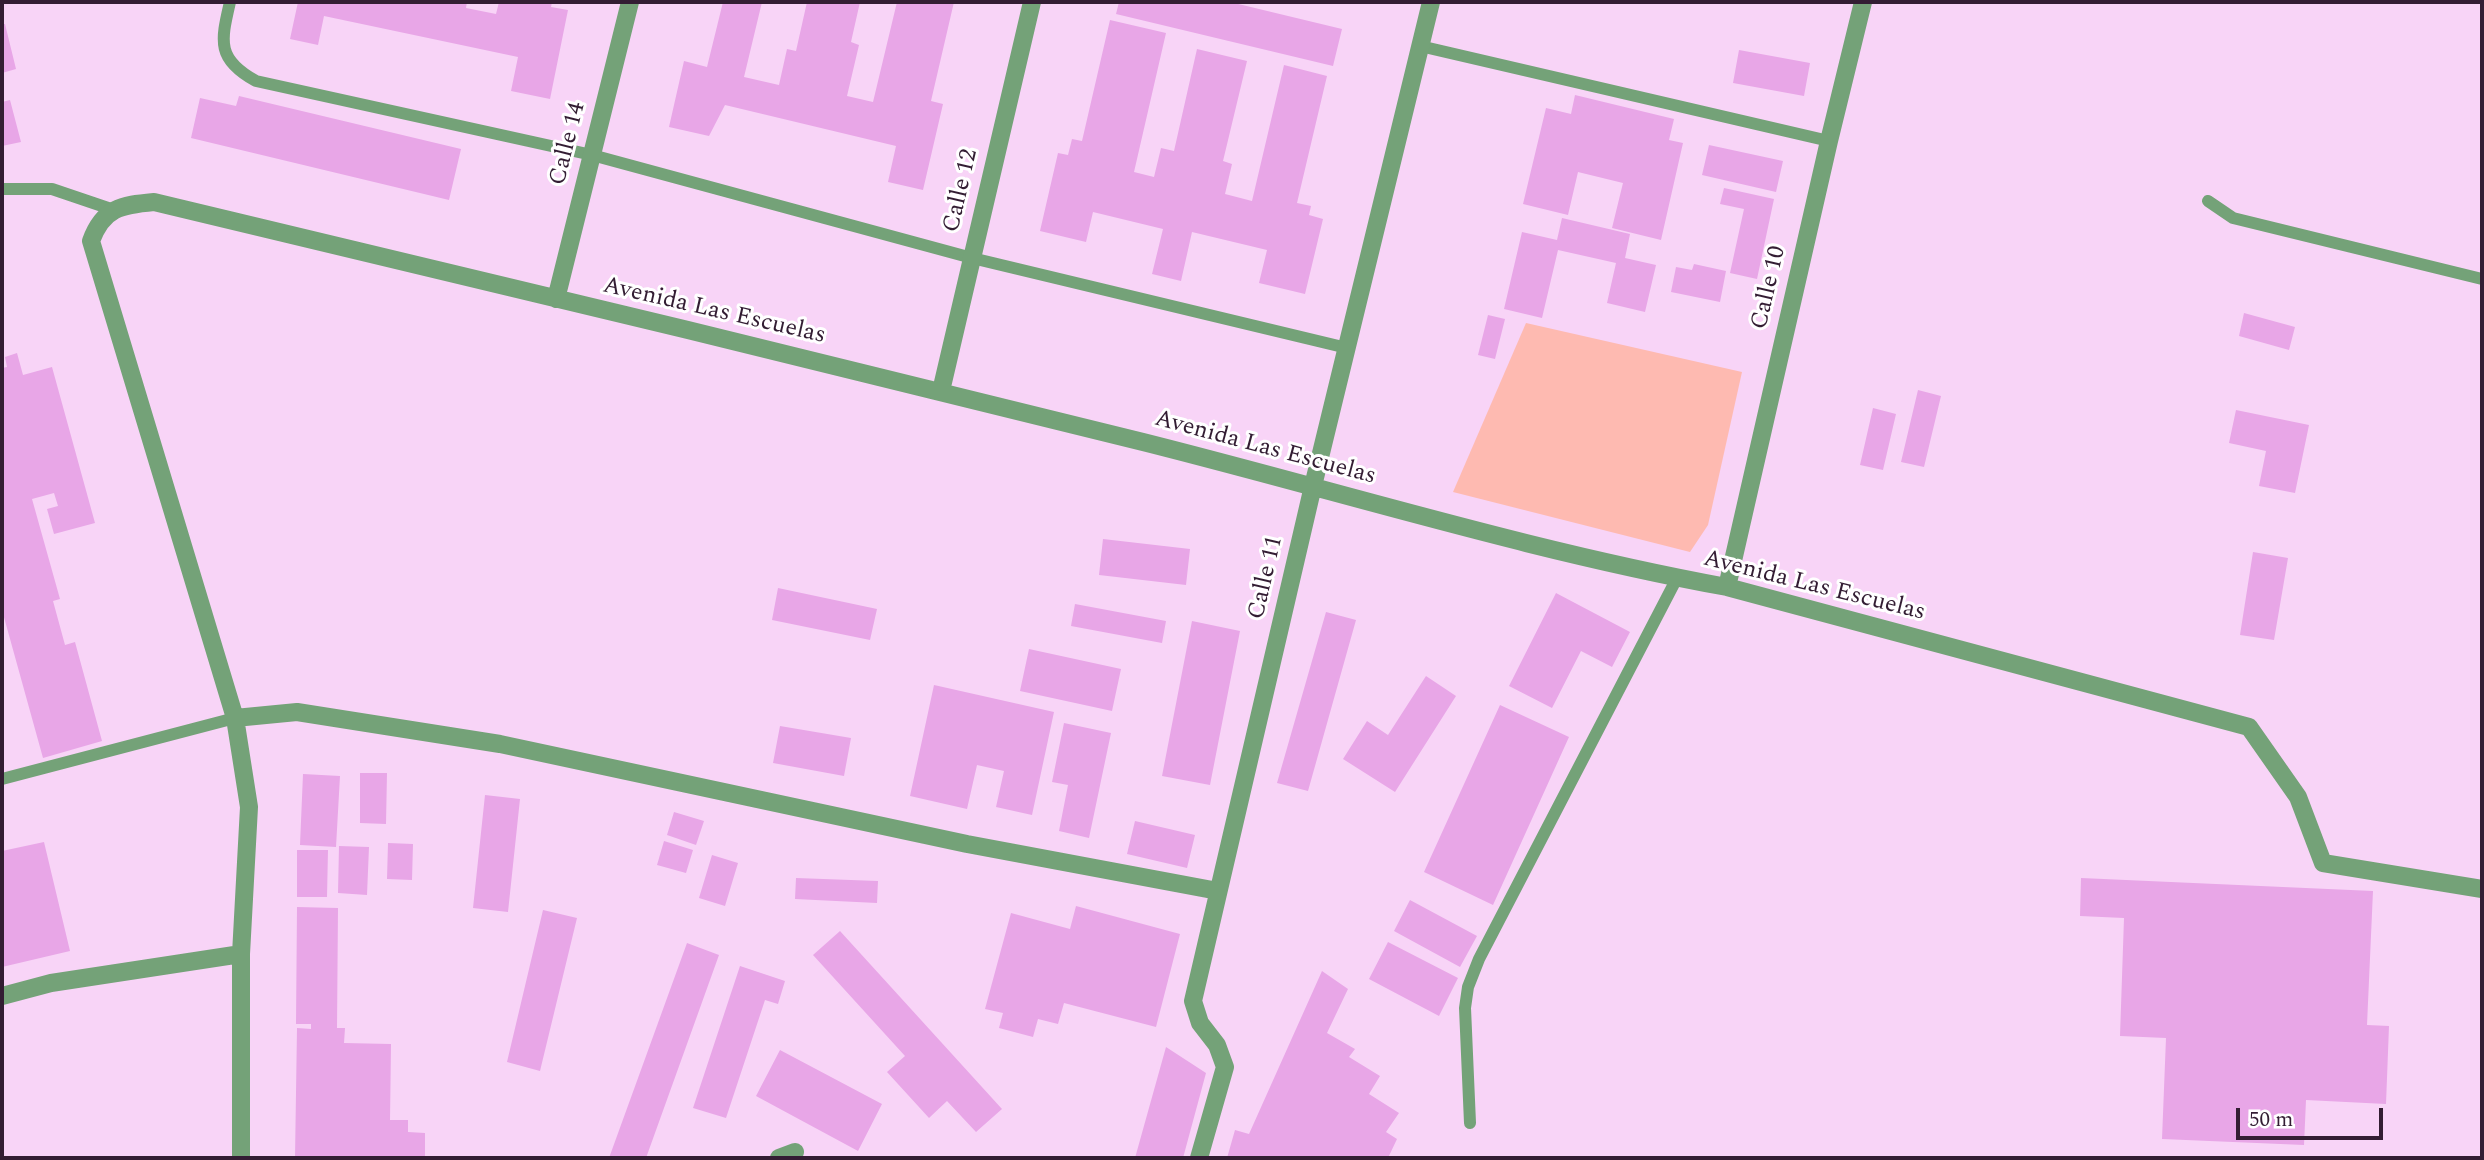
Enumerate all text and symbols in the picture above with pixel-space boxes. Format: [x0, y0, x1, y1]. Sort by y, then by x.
street label: Calle 14 [545, 99, 593, 189]
street label: Calle 12 [938, 146, 986, 236]
street label: Calle 10 [1746, 243, 1794, 333]
street label: Avenida Las Escuelas [600, 272, 828, 352]
street label: Avenida Las Escuelas [1151, 406, 1379, 492]
street label: Calle 11 [1243, 533, 1291, 623]
street label: Avenida Las Escuelas [1700, 545, 1928, 629]
scale bar [2239, 1094, 2386, 1138]
text: 50 m [2249, 1104, 2293, 1136]

